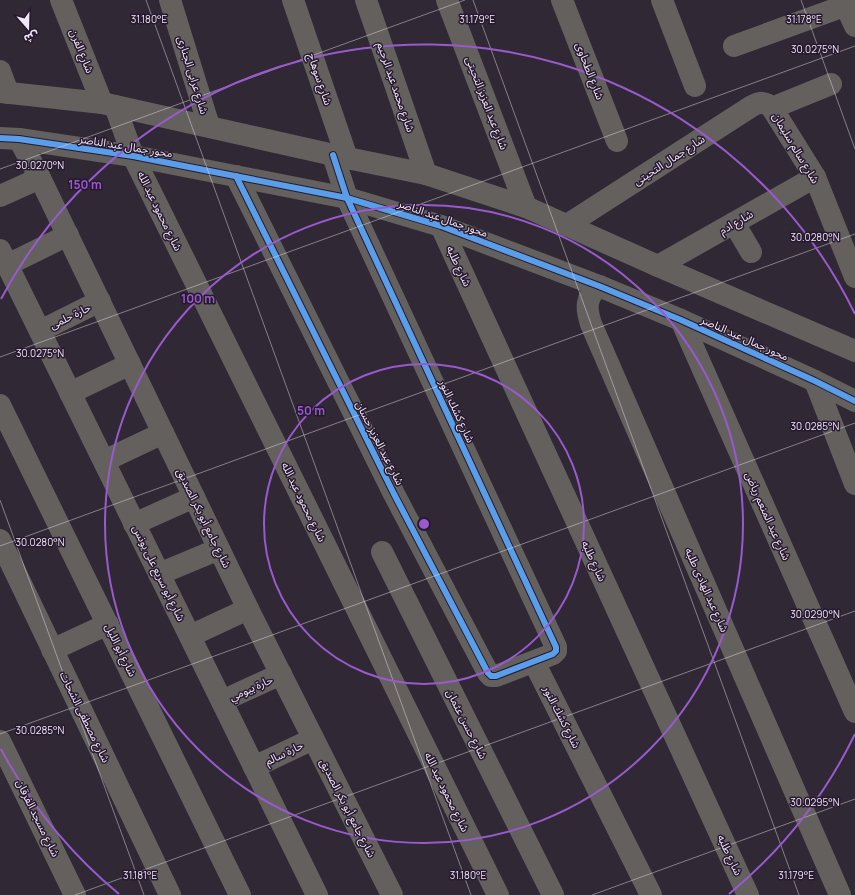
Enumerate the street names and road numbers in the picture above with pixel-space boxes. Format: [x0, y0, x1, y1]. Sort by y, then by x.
street label: شارع الفرن [66, 26, 98, 76]
street label: شارع عرابى الجنارى [174, 34, 213, 116]
street label: شارع محمد عبد الرحيم [372, 40, 419, 135]
street label: شارع الطحاوى [572, 40, 608, 102]
street label: شارع سوهاج [304, 51, 336, 107]
street label: شارع عبد العزيز التحيتى [462, 54, 512, 152]
street label: شارع سالم سليمان [768, 110, 824, 187]
street label: محور جمال عبد الناصر [77, 131, 174, 160]
street label: شارع جمال التحيتى [630, 131, 708, 189]
street label: شارع محمود عبد الله [134, 168, 186, 254]
street label: محور جمال عبد الناصر [395, 195, 490, 240]
street label: شارع ادم [716, 206, 756, 238]
street label: شارع طلبه [443, 243, 476, 289]
street label: حارة حلمى [47, 299, 93, 332]
street label: محور جمال عبد الناصر [698, 311, 791, 364]
street label: شارع كشك النور [435, 376, 479, 446]
street label: شارع عبد العزيز حسان [352, 398, 408, 488]
street label: شارع محمود عبد الله [278, 459, 330, 545]
street label: شارع جامع أبو بكر الصديق [173, 465, 235, 571]
street label: شارع عبد المنعم رياض [740, 469, 795, 564]
street label: شارع أبو سريع على يونس [129, 522, 189, 624]
street label: شارع طلبه [578, 538, 611, 584]
street label: شارع عبد الهادى طلبه [681, 545, 733, 635]
street label: شارع أبو الليل [101, 621, 141, 680]
street label: شارع مصطفى الشحات [56, 669, 114, 765]
street label: حارة بيومي [227, 671, 276, 706]
street label: شارع كشك النور [539, 682, 585, 751]
street label: شارع حسن عثمان [443, 686, 492, 762]
street label: حارة سالم [262, 737, 307, 770]
street label: شارع محمود عبد الله [421, 749, 473, 835]
street label: شارع جامع أبو بكر الصديق [316, 756, 380, 861]
street label: شارع مسجد الفرقان [12, 777, 64, 860]
street label: شارع طلبه [714, 832, 747, 878]

